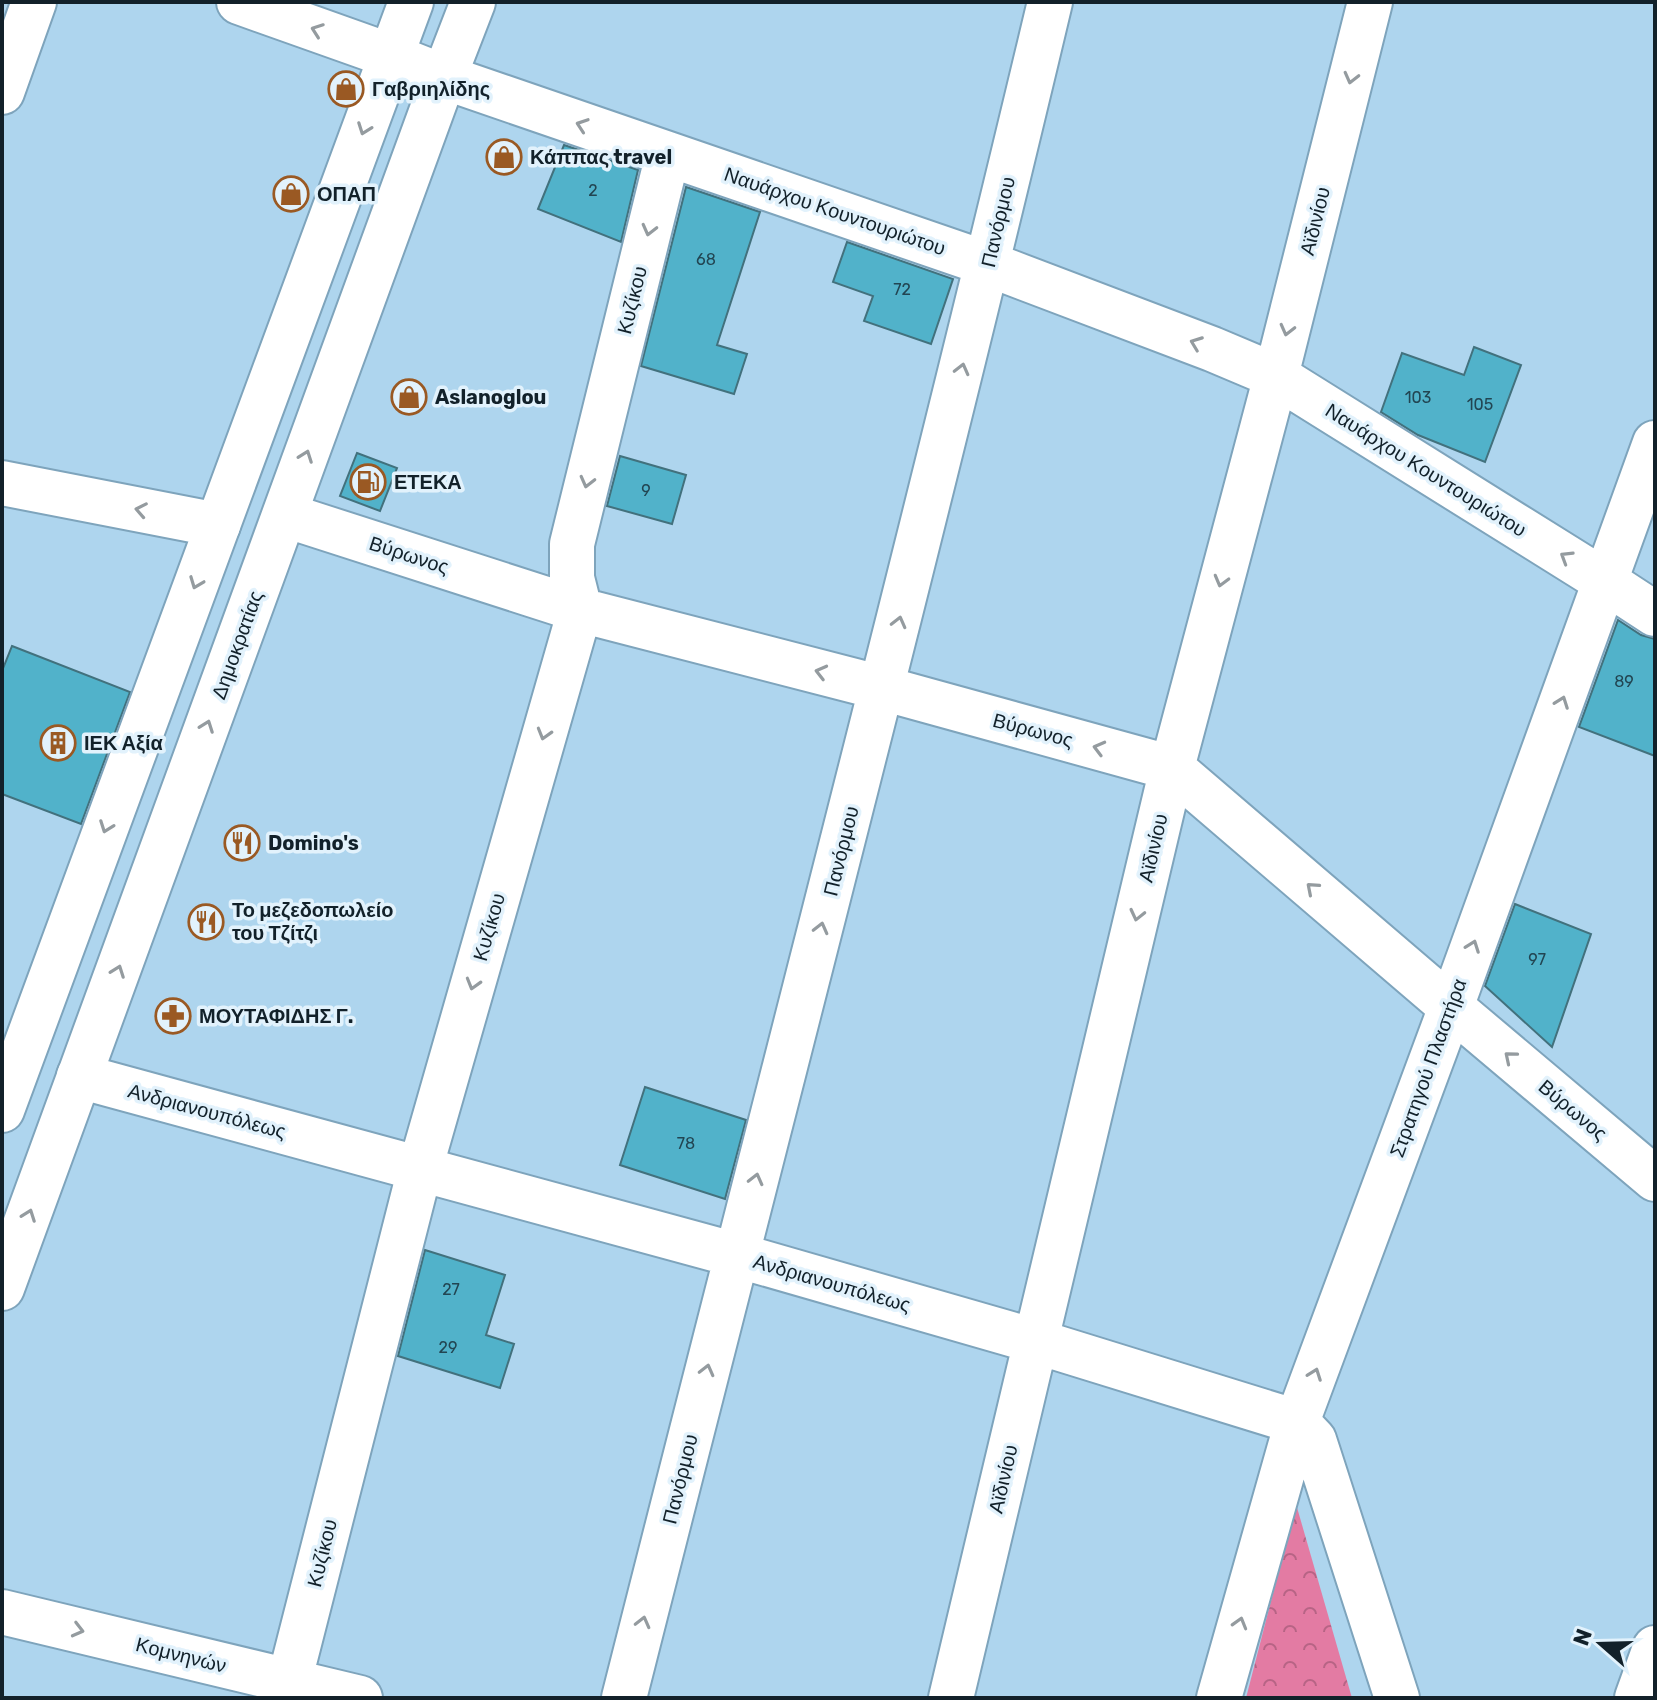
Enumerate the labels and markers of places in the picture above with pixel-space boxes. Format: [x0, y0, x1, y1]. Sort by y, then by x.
shop icon: Γαβριηλίδης [327, 70, 365, 108]
place label: Γαβριηλίδης [372, 77, 490, 101]
shop icon: Κάππας travel [485, 138, 523, 176]
place label: Κάππας travel [530, 145, 672, 169]
shop icon: ΟΠΑΠ [272, 175, 310, 213]
place label: ΟΠΑΠ [317, 182, 376, 206]
shop icon: Aslanoglou [390, 378, 428, 416]
place label: Aslanoglou [435, 385, 546, 409]
fuel station icon: ΕΤΕΚΑ [349, 463, 387, 501]
place label: ΕΤΕΚΑ [394, 470, 462, 494]
building icon: ΙΕΚ Αξία [39, 724, 77, 762]
place label: ΙΕΚ Αξία [84, 731, 164, 755]
restaurant icon: Domino's [223, 824, 261, 862]
place label: Domino's [268, 831, 359, 855]
place label: Το μεζεδοπωλείο του Τζίτζι [232, 898, 393, 945]
restaurant icon: Το μεζεδοπωλείο του Τζίτζι [187, 903, 225, 941]
pharmacy icon: ΜΟΥΤΑΦΙΔΗΣ Γ. [154, 997, 192, 1035]
place label: ΜΟΥΤΑΦΙΔΗΣ Γ. [199, 1004, 353, 1028]

